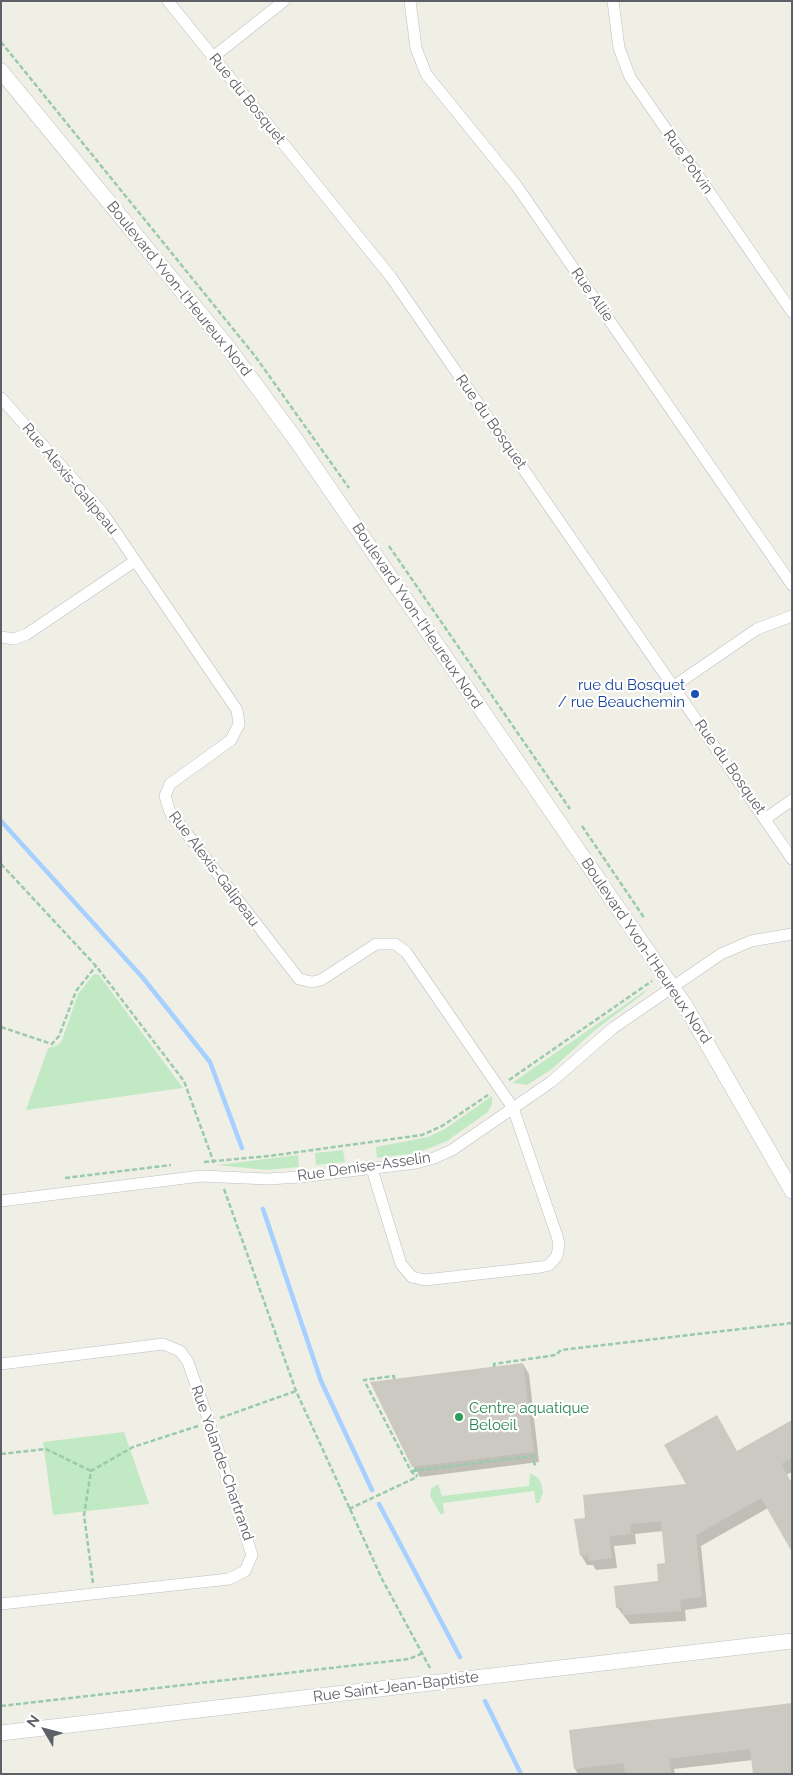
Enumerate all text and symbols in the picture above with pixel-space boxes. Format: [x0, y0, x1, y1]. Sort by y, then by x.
street label: Rue du Bosquet [205, 50, 289, 148]
street label: Rue Potvin [659, 126, 717, 198]
street label: Boulevard Yvon-l'Heureux Nord [103, 198, 255, 380]
street label: Rue Allie [567, 265, 617, 325]
street label: Rue du Bosquet [452, 371, 530, 473]
street label: Rue Alexis-Galipeau [18, 420, 122, 538]
street label: Boulevard Yvon-l'Heureux Nord [348, 520, 486, 712]
place label: rue du Bosquet / rue Beauchemin [558, 676, 685, 711]
marker: rue du Bosquet / rue Beauchemin [689, 688, 701, 700]
street label: Rue du Bosquet [691, 716, 769, 818]
street label: Rue Alexis-Galipeau [165, 808, 263, 930]
street label: Boulevard Yvon-l'Heureux Nord [577, 855, 715, 1047]
street label: Rue Denise-Asselin [296, 1149, 432, 1185]
street label: Rue Yolande-Chartrand [187, 1383, 257, 1543]
place label: Centre aquatique Beloeil [469, 1399, 589, 1434]
marker: Centre aquatique Beloeil [453, 1411, 465, 1423]
street label: Rue Saint-Jean-Baptiste [312, 1668, 480, 1706]
north arrow [20, 1705, 70, 1755]
text: N [23, 1712, 43, 1730]

